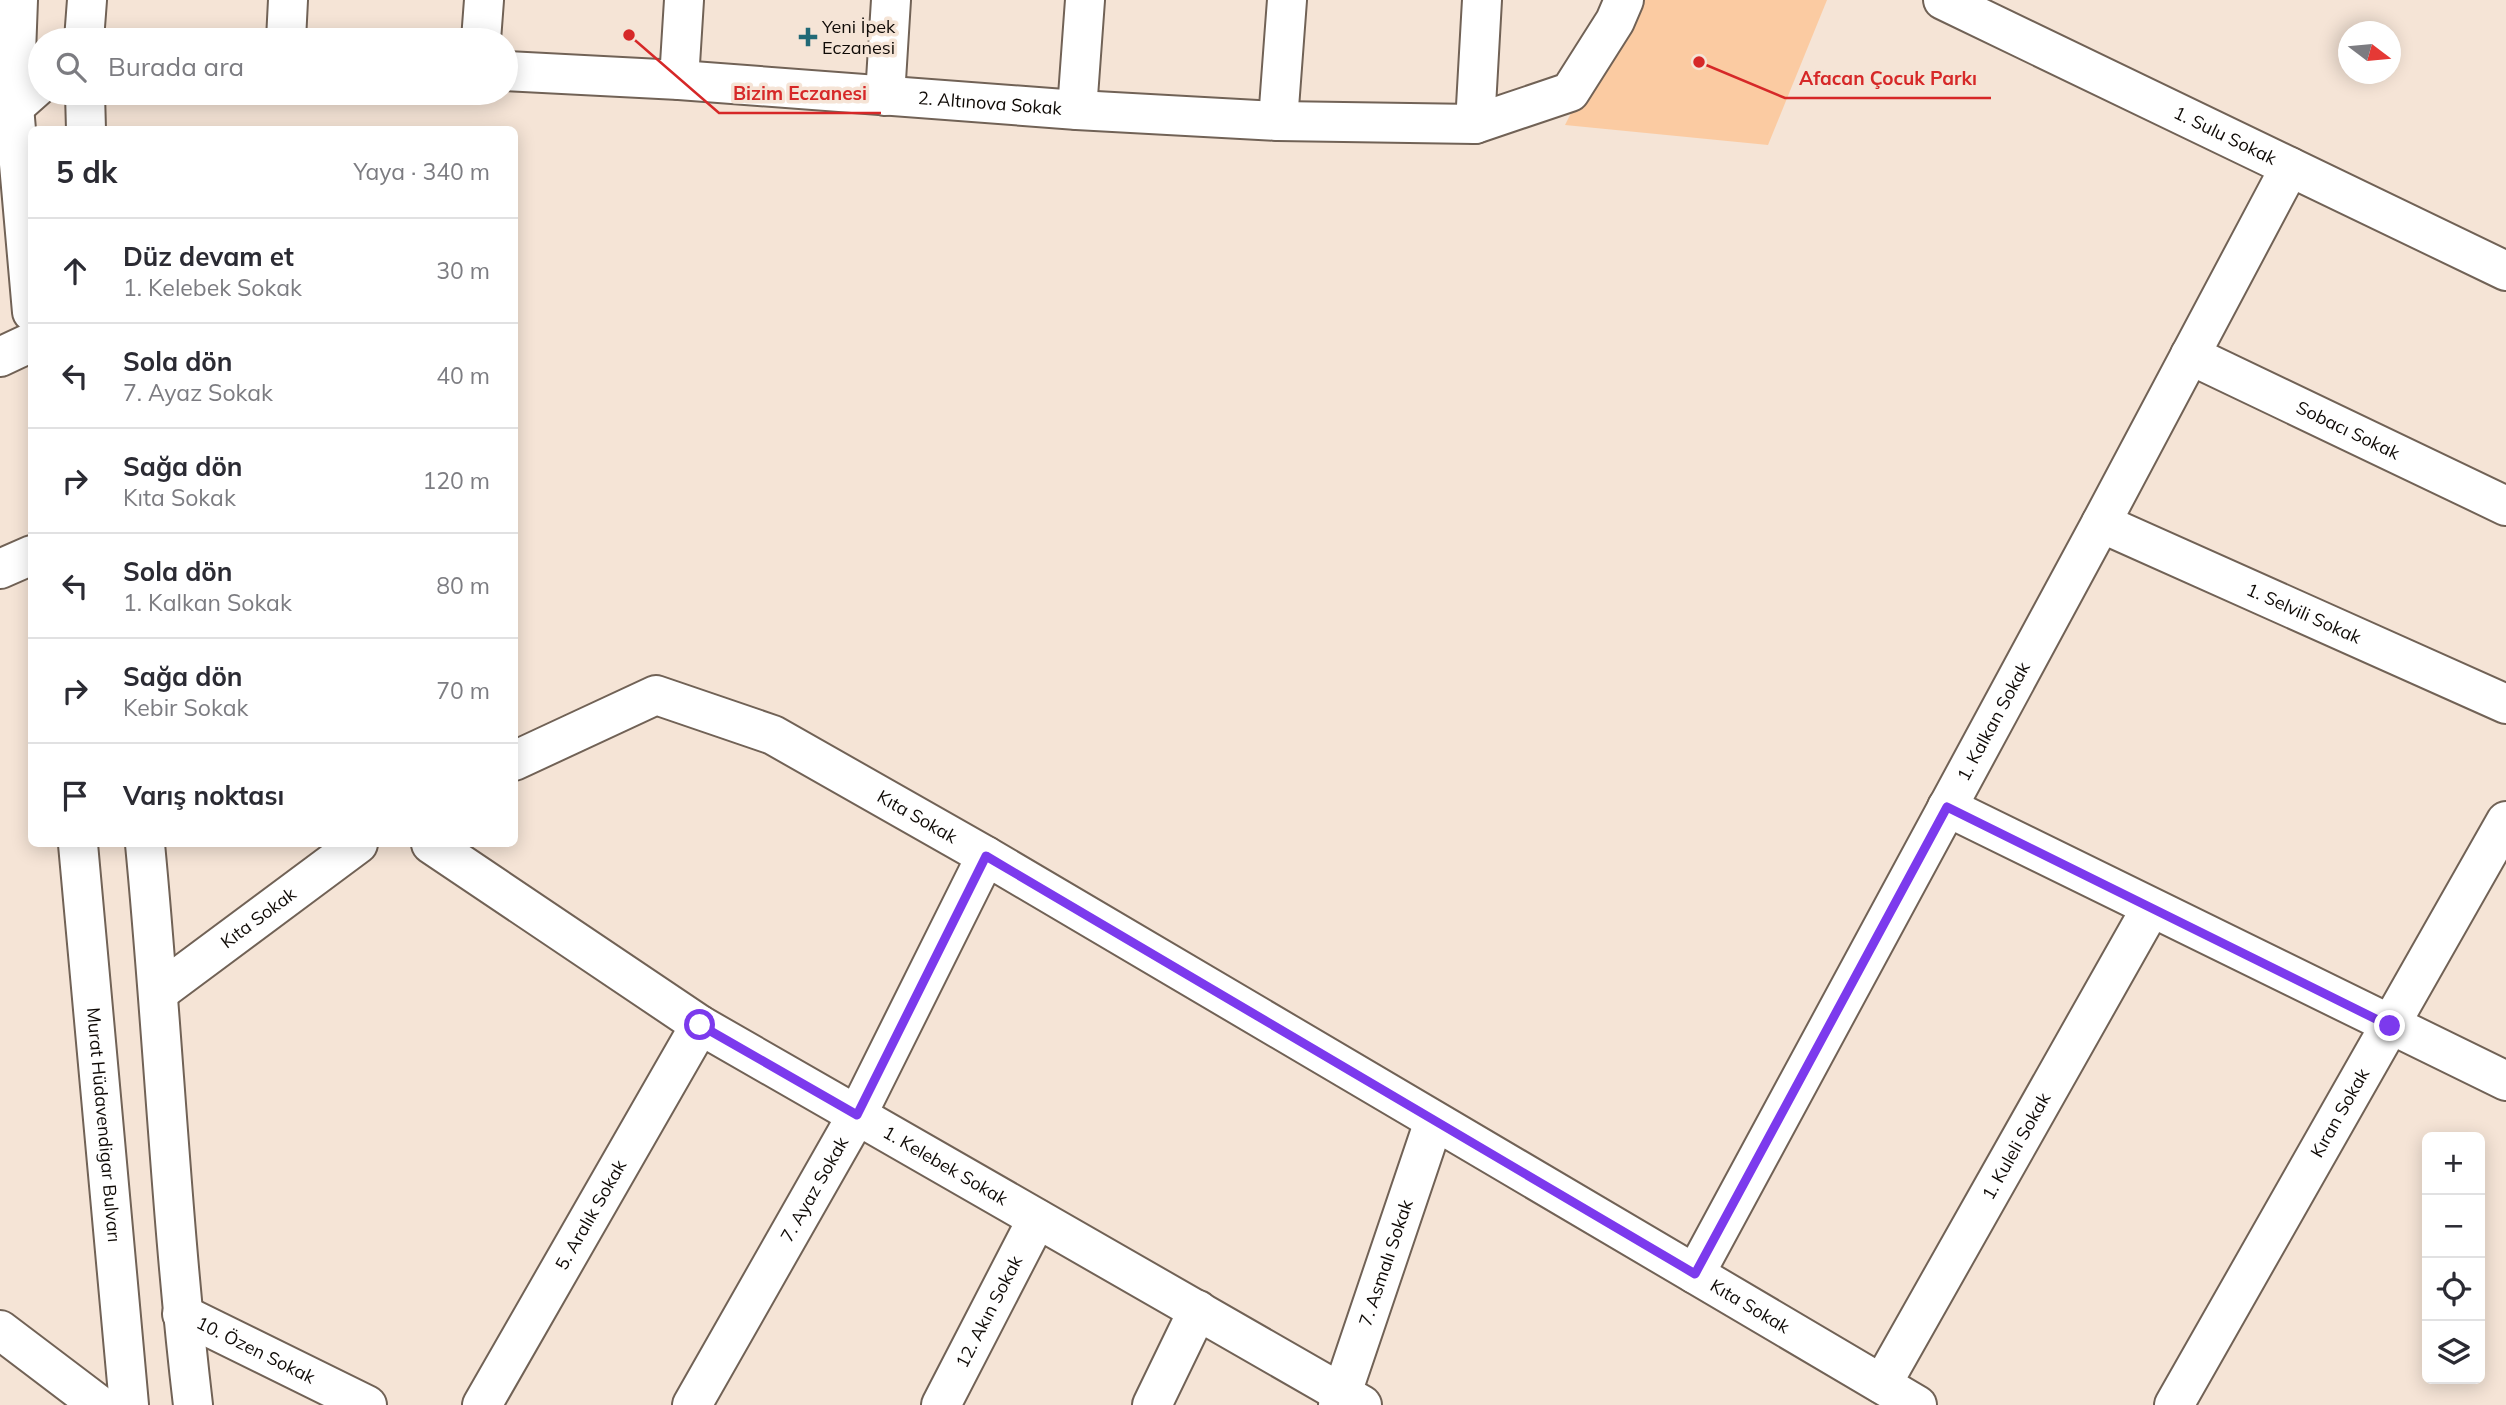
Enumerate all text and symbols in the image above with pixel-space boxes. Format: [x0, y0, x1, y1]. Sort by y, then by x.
place label: Yeni İpek Eczanesi [821, 15, 896, 59]
north arrow [2338, 21, 2401, 84]
search box [28, 28, 518, 105]
marker: Yeni İpek Eczanesi [800, 29, 816, 45]
icon: search [52, 48, 90, 86]
text: Burada ara [108, 50, 244, 83]
callout: Afacan Çocuk Parkı [1785, 58, 1991, 98]
text: Afacan Çocuk Parkı [1799, 66, 1977, 90]
callout: Bizim Eczanesi [719, 73, 881, 113]
text: Bizim Eczanesi [733, 81, 867, 105]
street label: 2. Altınova Sokak [917, 86, 1063, 120]
street label: 1. Sulu Sokak [2170, 101, 2281, 170]
text: 5 dk [56, 153, 117, 191]
text: Yaya · 340 m [353, 157, 490, 186]
text: Düz devam et [123, 240, 294, 273]
icon: ahead [56, 252, 94, 290]
text: 30 m [436, 256, 490, 285]
text: 1. Kelebek Sokak [123, 273, 302, 302]
text: Sola dön [123, 345, 232, 378]
icon: left [56, 357, 94, 395]
text: 40 m [436, 361, 490, 390]
text: 7. Ayaz Sokak [123, 378, 273, 407]
street label: Sobacı Sokak [2293, 396, 2404, 465]
text: Sağa dön [123, 450, 243, 483]
icon: right [56, 462, 94, 500]
text: 120 m [422, 466, 490, 495]
text: Kıta Sokak [123, 483, 236, 512]
text: Sola dön [123, 555, 232, 588]
icon: left [56, 567, 94, 605]
text: 80 m [436, 571, 490, 600]
street label: 1. Selvili Sokak [2243, 578, 2365, 649]
text: 1. Kalkan Sokak [123, 588, 292, 617]
street label: 1. Kalkan Sokak [1952, 657, 2035, 785]
text: Sağa dön [123, 660, 243, 693]
icon: right [56, 672, 94, 710]
text: 70 m [436, 676, 490, 705]
text: Kebir Sokak [123, 693, 248, 722]
icon: arrive [56, 777, 94, 815]
text: Varış noktası [123, 779, 284, 812]
street label: Kıta Sokak [873, 785, 962, 849]
street label: Kıta Sokak [216, 882, 301, 953]
street label: Murat Hüdavendigar Bulvarı [82, 1006, 126, 1243]
route start [684, 1009, 715, 1040]
route end [2374, 1010, 2405, 1041]
street label: Kıran Sokak [2305, 1063, 2374, 1161]
street label: 1. Kuleli Sokak [1976, 1088, 2056, 1204]
street label: 1. Kelebek Sokak [879, 1120, 1013, 1211]
street label: 7. Ayaz Sokak [775, 1132, 854, 1246]
map controls [2422, 1132, 2485, 1384]
button: + [2422, 1132, 2485, 1195]
street label: 5. Aralık Sokak [550, 1155, 632, 1274]
button: − [2422, 1195, 2485, 1258]
street label: 7. Asmalı Sokak [1353, 1196, 1418, 1329]
street label: 12. Akın Sokak [950, 1251, 1028, 1372]
button: locate [2422, 1258, 2485, 1321]
street label: Kıta Sokak [1706, 1274, 1795, 1339]
street label: 10. Özen Sokak [193, 1311, 320, 1389]
button: layers [2422, 1321, 2485, 1384]

